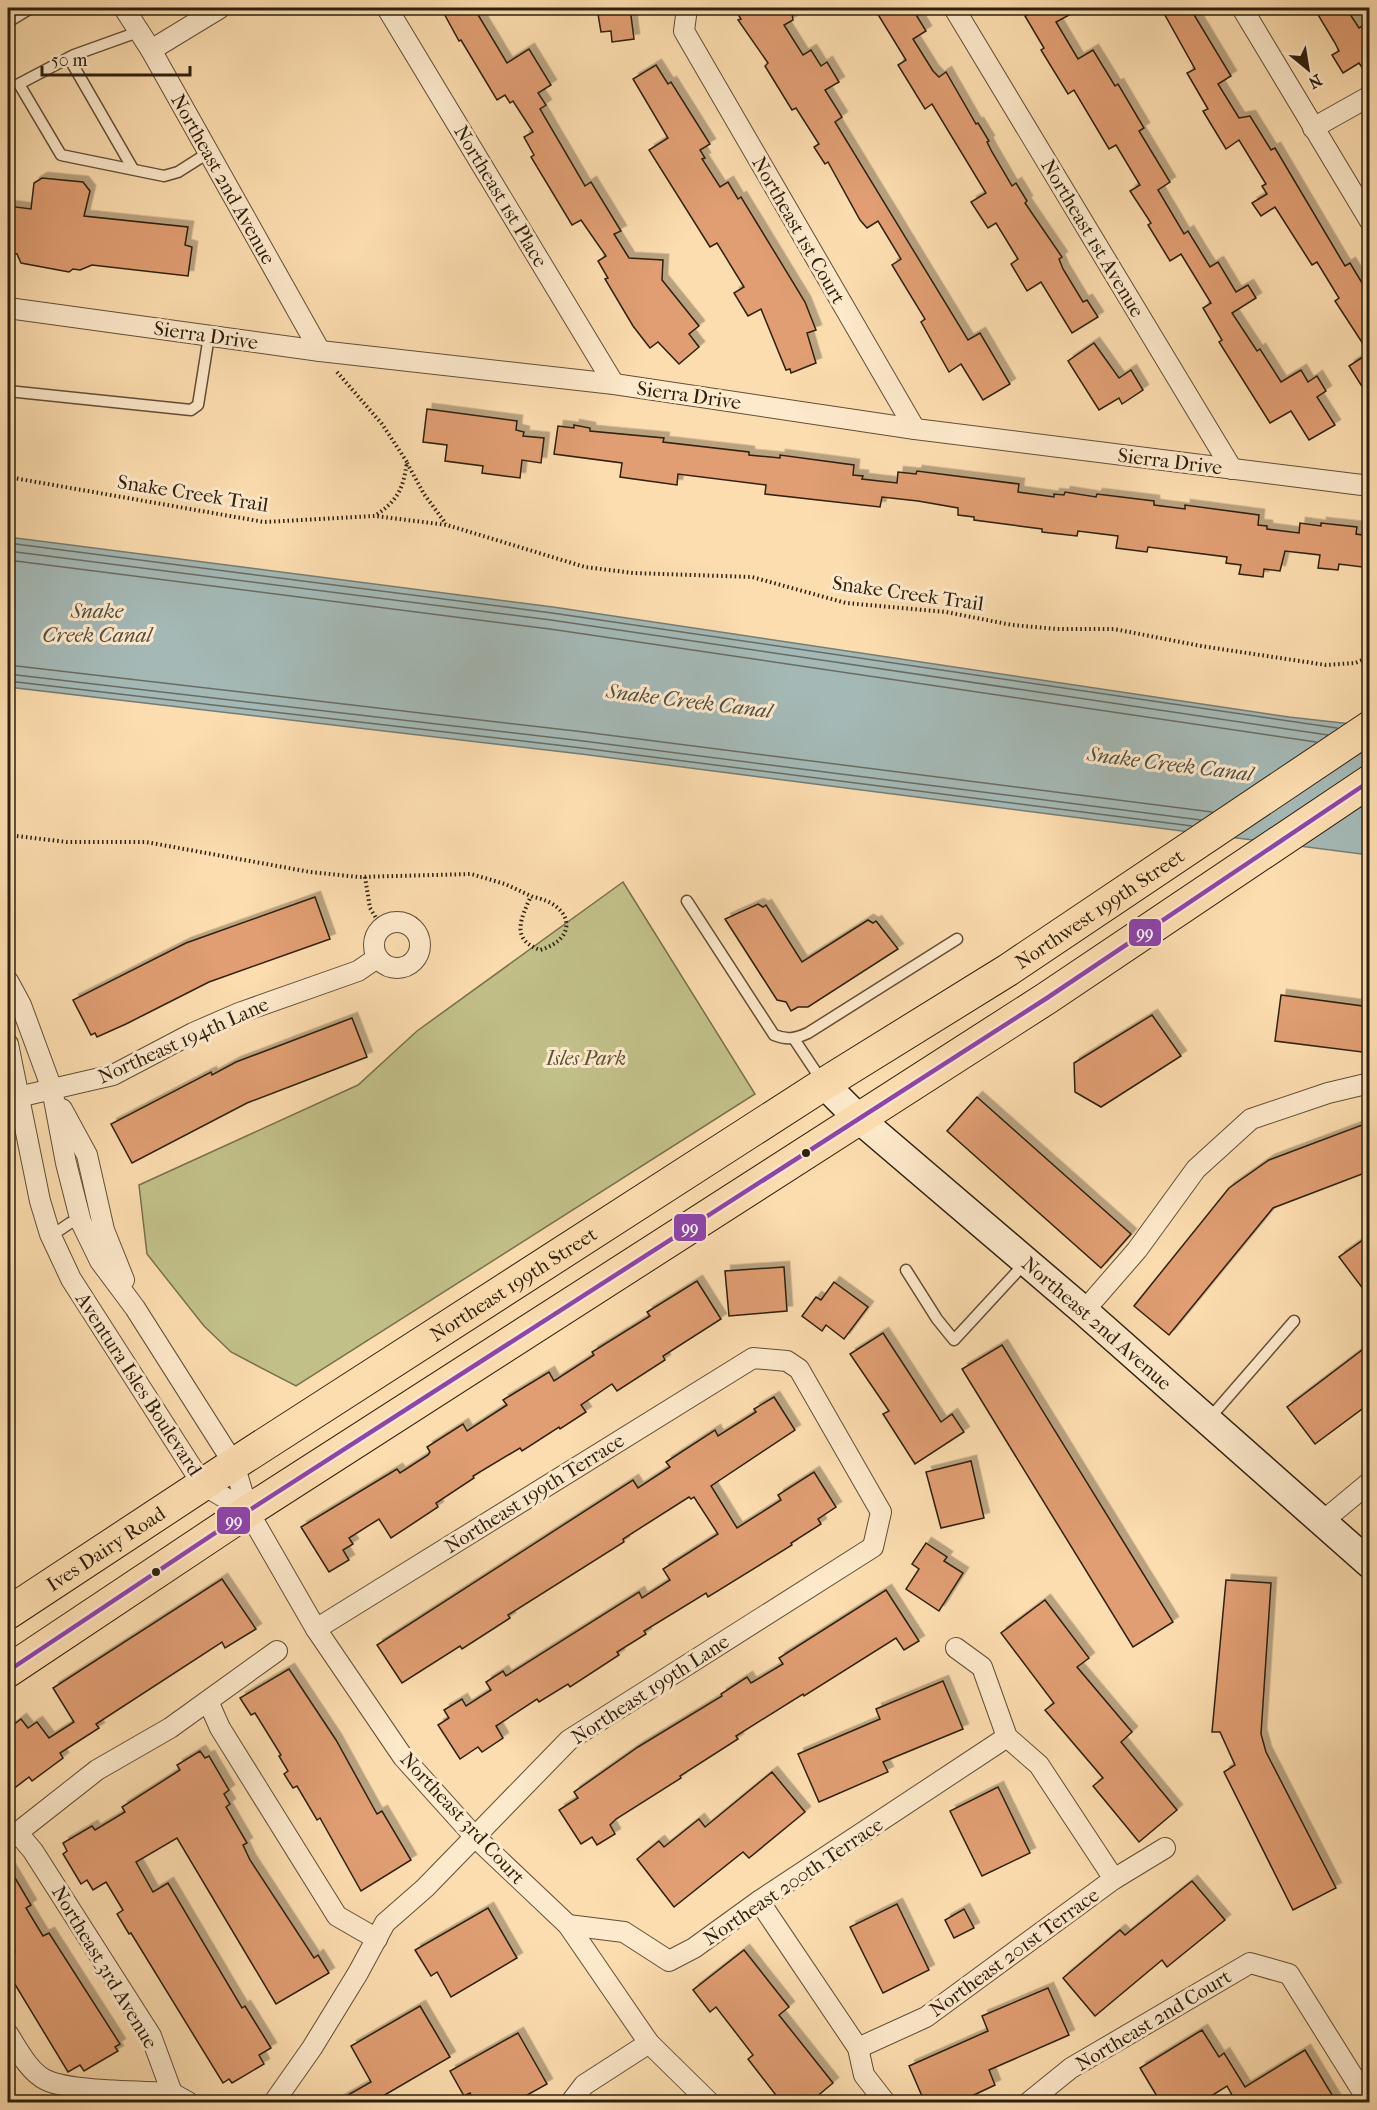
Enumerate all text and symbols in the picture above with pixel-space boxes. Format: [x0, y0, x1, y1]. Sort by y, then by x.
scale bar [42, 39, 190, 77]
north arrow [1278, 39, 1338, 99]
text: 50 m [51, 50, 88, 71]
text: N [1304, 70, 1325, 93]
street label: Northeast 2nd Avenue [166, 90, 280, 268]
street label: Northeast 1st Place [449, 121, 552, 271]
street label: Northeast 1st Court [747, 153, 850, 308]
street label: Northeast 1st Avenue [1036, 155, 1149, 321]
street label: Sierra Drive [152, 317, 260, 354]
street label: Sierra Drive [635, 377, 743, 414]
street label: Sierra Drive [1116, 444, 1224, 479]
street label: Snake Creek Trail [116, 470, 271, 517]
street label: Snake Creek Trail [831, 571, 986, 616]
water label: Snake Creek Canal [42, 599, 155, 647]
water label: Snake Creek Canal [604, 679, 776, 723]
water label: Snake Creek Canal [1085, 742, 1257, 786]
street label: Northwest 199th Street [1010, 844, 1188, 974]
line badge: 99 [1128, 918, 1162, 947]
street label: Northeast 194th Lane [94, 992, 272, 1088]
park label: Isles Park [545, 1047, 626, 1070]
unlabelled marker [800, 1147, 812, 1159]
line badge: 99 [673, 1213, 707, 1242]
text: 99 [681, 1218, 698, 1238]
street label: Northeast 199th Street [426, 1222, 601, 1347]
street label: Northeast 2nd Avenue [1017, 1252, 1176, 1395]
street label: Aventura Isles Boulevard [70, 1288, 207, 1481]
street label: Northeast 199th Terrace [440, 1429, 628, 1558]
street label: Ives Dairy Road [42, 1501, 170, 1596]
line badge: 99 [216, 1506, 251, 1535]
text: 99 [225, 1511, 242, 1531]
unlabelled marker [150, 1566, 162, 1578]
street label: Northeast 199th Lane [567, 1630, 733, 1749]
street label: Northeast 3rd Court [396, 1748, 530, 1889]
street label: Northeast 200th Terrace [699, 1813, 887, 1950]
street label: Northeast 3rd Avenue [47, 1882, 162, 2053]
street label: Northeast 201st Terrace [925, 1883, 1103, 2022]
street label: Northeast 2nd Court [1071, 1965, 1235, 2076]

